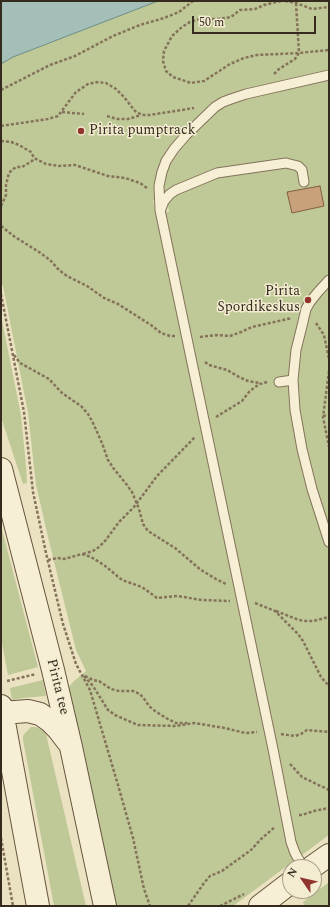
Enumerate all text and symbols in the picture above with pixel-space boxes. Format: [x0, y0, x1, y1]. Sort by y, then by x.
scale bar [194, 8, 318, 34]
text: 50 m [199, 13, 224, 32]
place label: Pirita pumptrack [89, 123, 195, 139]
marker: Pirita pumptrack [76, 126, 86, 136]
place label: Pirita Spordikeskus [217, 284, 300, 316]
marker: Pirita Spordikeskus [303, 295, 313, 305]
street label: Pirita tee [42, 657, 72, 717]
north arrow [282, 859, 322, 899]
text: N [283, 864, 302, 881]

